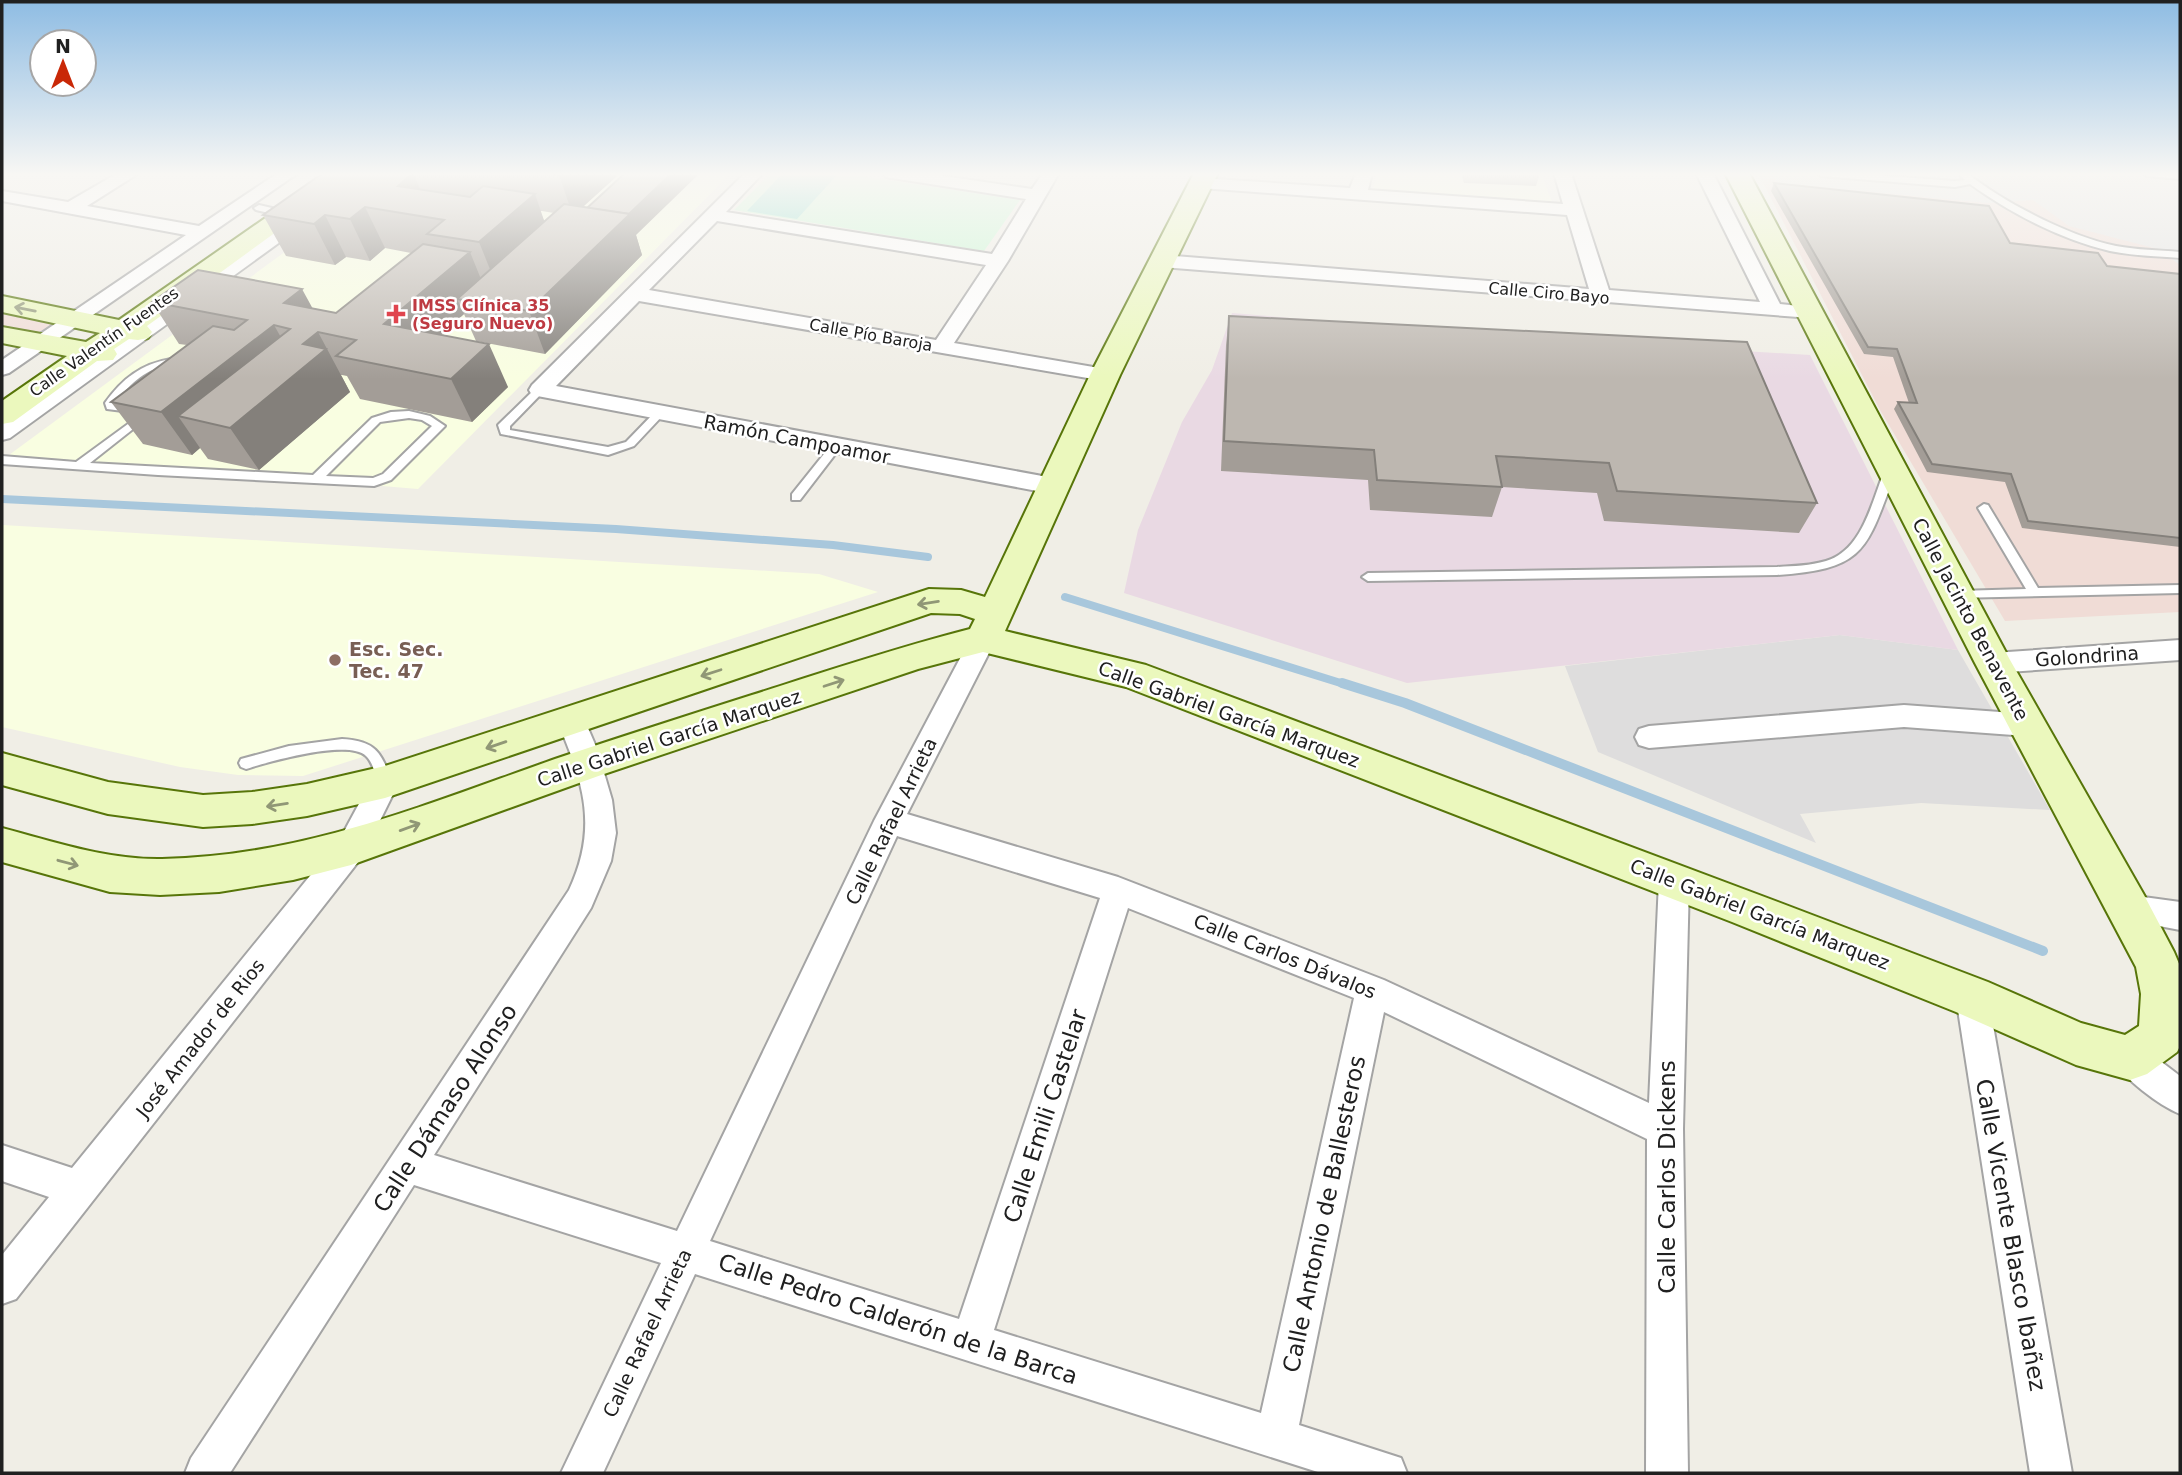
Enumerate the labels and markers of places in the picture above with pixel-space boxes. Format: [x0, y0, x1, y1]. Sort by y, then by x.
place label: IMSS Clínica 35 (Seguro Nuevo) [412, 296, 553, 333]
marker: IMSS Clínica 35 (Seguro Nuevo) [386, 304, 406, 324]
place label: Esc. Sec. Tec. 47 [349, 638, 443, 682]
marker: Esc. Sec. Tec. 47 [327, 652, 343, 668]

